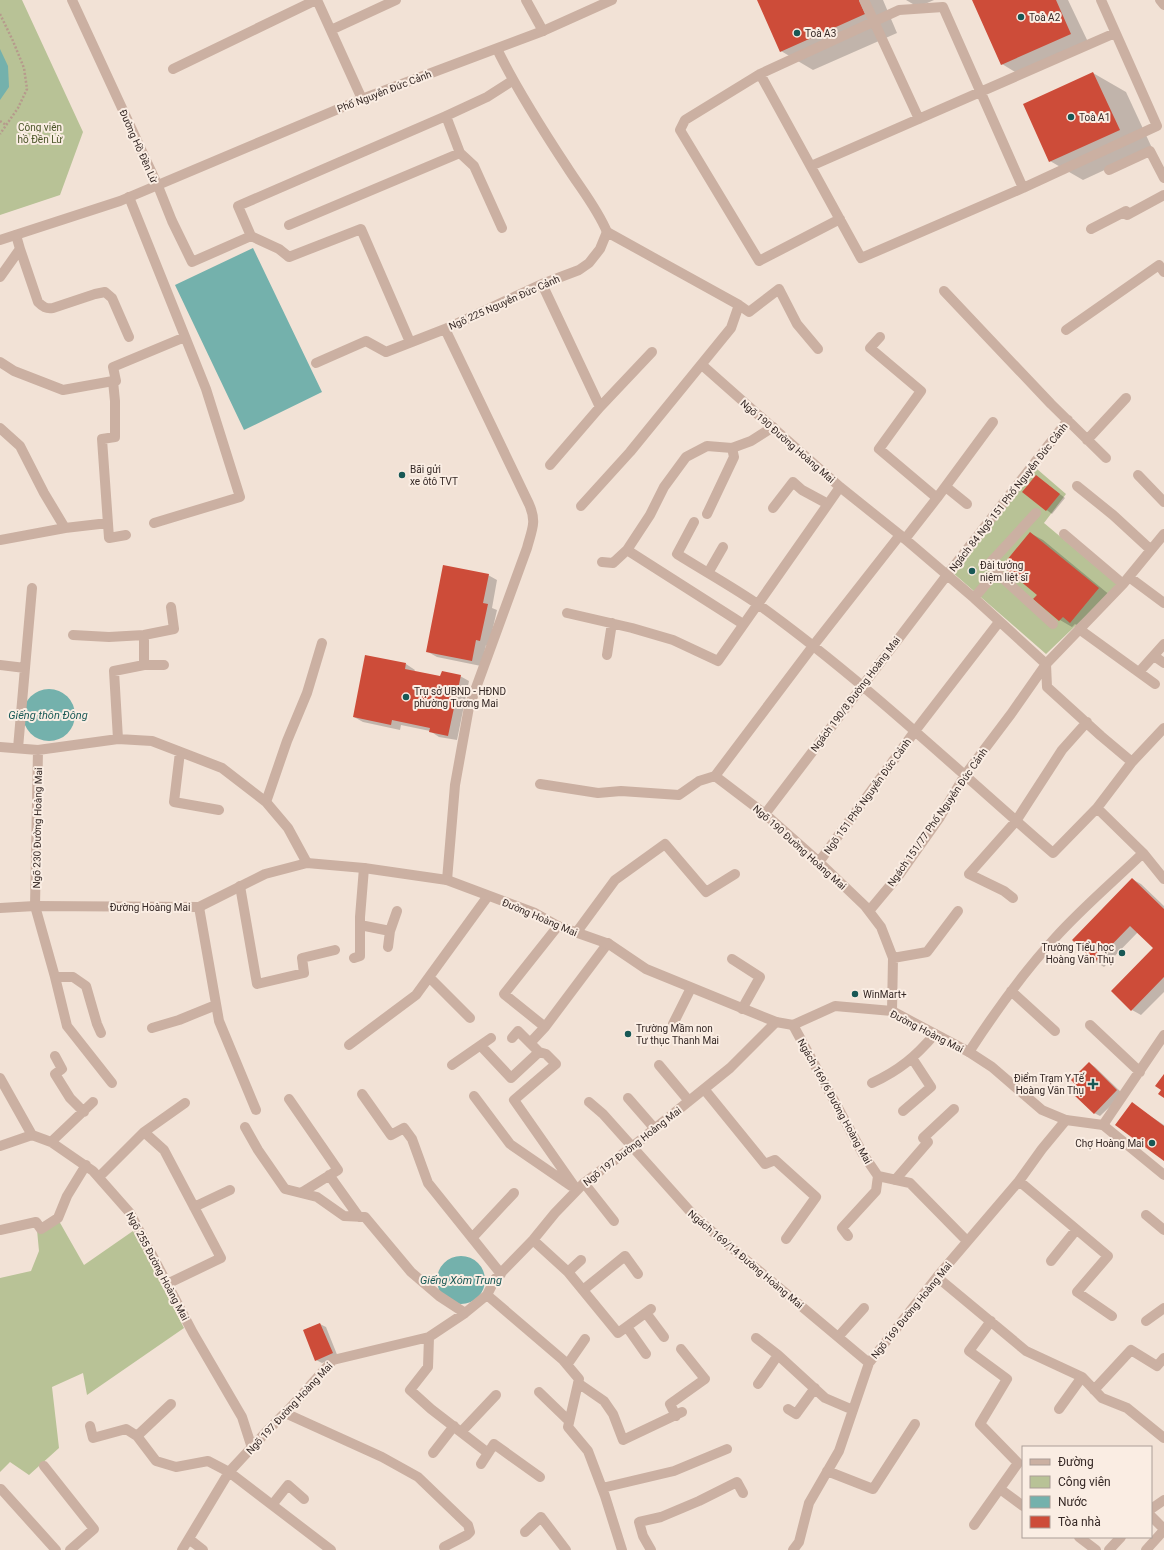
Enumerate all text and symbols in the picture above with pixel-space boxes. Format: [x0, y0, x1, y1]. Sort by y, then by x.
marker: Toà A2 [1016, 12, 1026, 22]
place label: Toà A2 [1029, 12, 1061, 23]
marker: Toà A3 [792, 28, 802, 38]
place label: Toà A3 [805, 28, 836, 39]
street label: Phố Nguyễn Đức Cảnh [335, 68, 433, 114]
street label: Đường Hồ Đền Lừ [117, 108, 160, 185]
marker: Toà A1 [1066, 112, 1076, 122]
place label: Toà A1 [1079, 112, 1110, 123]
park label: Công viên hồ Đền Lừ [17, 122, 63, 145]
street label: Ngõ 225 Nguyễn Đức Cảnh [447, 272, 561, 332]
street label: Ngõ 190 Đường Hoàng Mai [738, 398, 837, 485]
street label: Ngách 84 Ngõ 151 Phố Nguyễn Đức Cảnh [946, 420, 1070, 574]
place label: Bãi gửi xe ôtô TVT [410, 464, 458, 487]
marker: Bãi gửi xe ôtô TVT [397, 470, 407, 480]
place label: Đài tưởng niệm liệt sĩ [980, 560, 1029, 584]
marker: Đài tưởng niệm liệt sĩ [967, 566, 977, 576]
street label: Ngách 190/8 Đường Hoàng Mai [809, 635, 902, 754]
place label: Trụ sở UBND - HĐND phường Tương Mai [414, 686, 506, 709]
marker: Trụ sở UBND - HĐND phường Tương Mai [401, 692, 411, 702]
water label: Giếng thôn Đông [8, 709, 88, 722]
street label: Ngõ 151 Phố Nguyễn Đức Cảnh [821, 736, 913, 856]
street label: Ngách 151/77 Phố Nguyễn Đức Cảnh [884, 746, 990, 888]
street label: Ngõ 230 Đường Hoàng Mai [31, 767, 44, 889]
street label: Ngõ 190 Đường Hoàng Mai [751, 803, 848, 892]
street label: Đường Hoàng Mai [500, 897, 579, 938]
street label: Đường Hoàng Mai [110, 902, 190, 913]
place label: Trường Tiểu học Hoàng Văn Thụ [1042, 941, 1114, 966]
marker: Trường Tiểu học Hoàng Văn Thụ [1117, 948, 1127, 958]
marker: WinMart+ [850, 989, 860, 999]
place label: WinMart+ [863, 989, 907, 1000]
street label: Đường Hoàng Mai [888, 1008, 965, 1055]
place label: Trường Mầm non Tư thục Thanh Mai [636, 1023, 719, 1047]
marker: Trường Mầm non Tư thục Thanh Mai [623, 1029, 633, 1039]
street label: Ngách 169/6 Đường Hoàng Mai [796, 1037, 874, 1166]
place label: Điểm Trạm Y Tế Hoàng Văn Thụ [1014, 1072, 1085, 1097]
marker: Điểm Trạm Y Tế Hoàng Văn Thụ [1087, 1078, 1099, 1090]
street label: Ngõ 197 Đường Hoàng Mai [581, 1105, 683, 1188]
place label: Chợ Hoàng Mai [1075, 1138, 1144, 1150]
marker: Chợ Hoàng Mai [1147, 1138, 1157, 1148]
street label: Ngách 169/14 Đường Hoàng Mai [686, 1208, 805, 1311]
street label: Ngõ 255 Đường Hoàng Mai [124, 1210, 191, 1322]
street label: Ngõ 169 Đường Hoàng Mai [869, 1260, 954, 1361]
water label: Giếng Xóm Trung [420, 1274, 502, 1287]
street label: Ngõ 197 Đường Hoàng Mai [244, 1360, 335, 1456]
legend [1022, 1446, 1152, 1538]
text: Đường [1058, 1455, 1094, 1469]
text: Công viên [1058, 1475, 1111, 1489]
text: Nước [1058, 1495, 1087, 1509]
text: Tòa nhà [1058, 1515, 1101, 1529]

